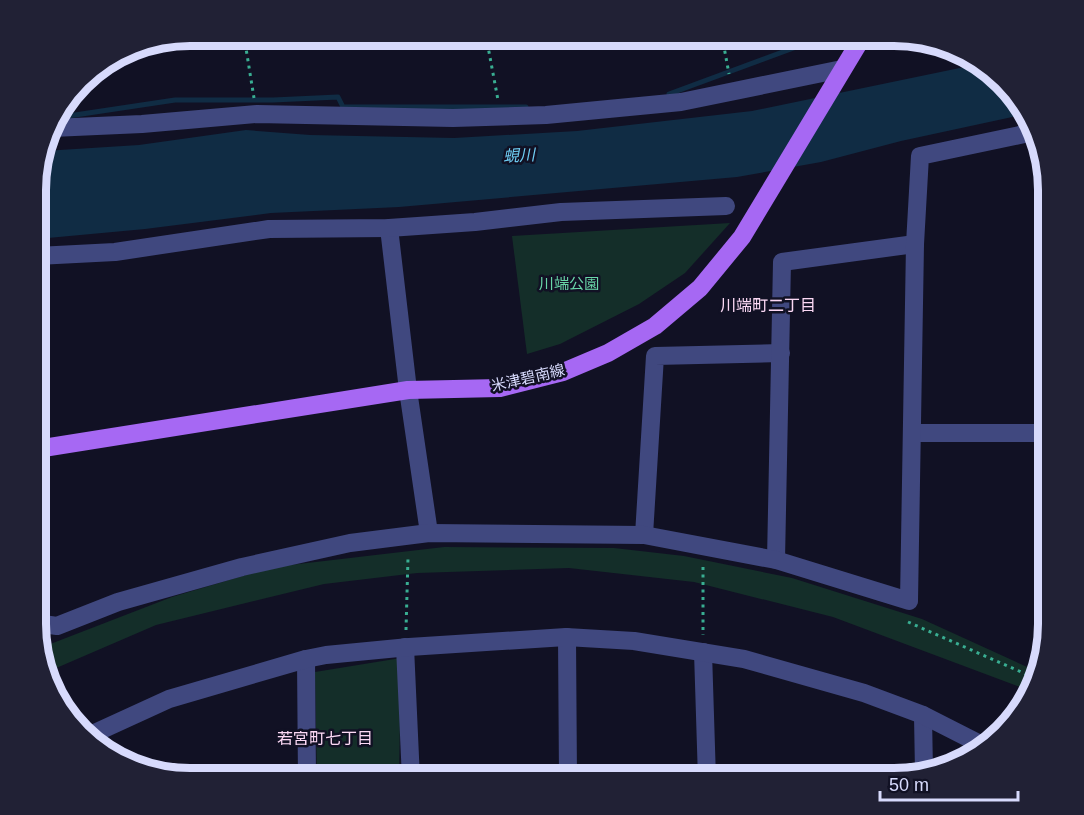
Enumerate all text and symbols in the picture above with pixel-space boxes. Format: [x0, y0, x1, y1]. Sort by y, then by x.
water label: 蜆川 [503, 146, 537, 165]
park label: 川端公園 [539, 275, 599, 292]
district label: 川端町二丁目 [720, 297, 816, 314]
street label: 米津碧南線 [489, 361, 566, 394]
district label: 若宮町七丁目 [277, 730, 373, 747]
scale bar [880, 764, 1018, 802]
text: 50 m [889, 775, 929, 795]

